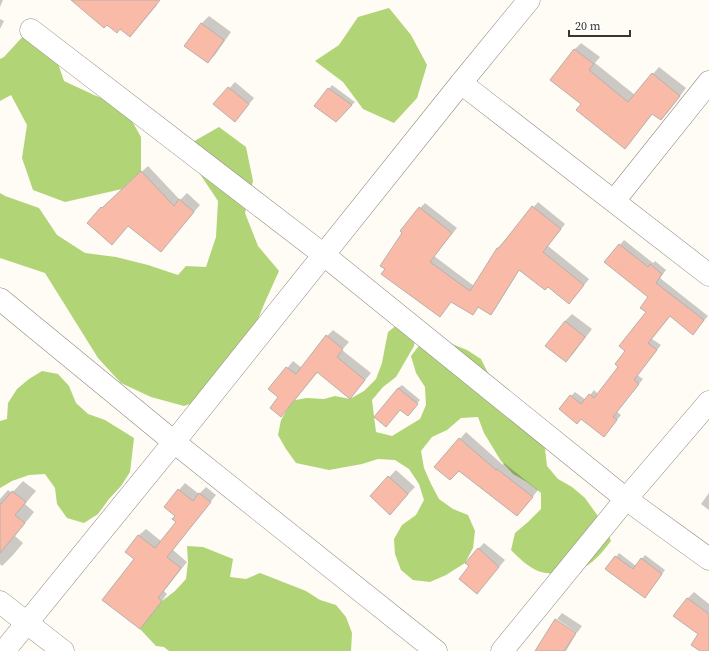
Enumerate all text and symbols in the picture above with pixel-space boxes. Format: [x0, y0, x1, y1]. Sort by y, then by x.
scale bar [569, 12, 630, 38]
text: 20 m [575, 18, 601, 34]

